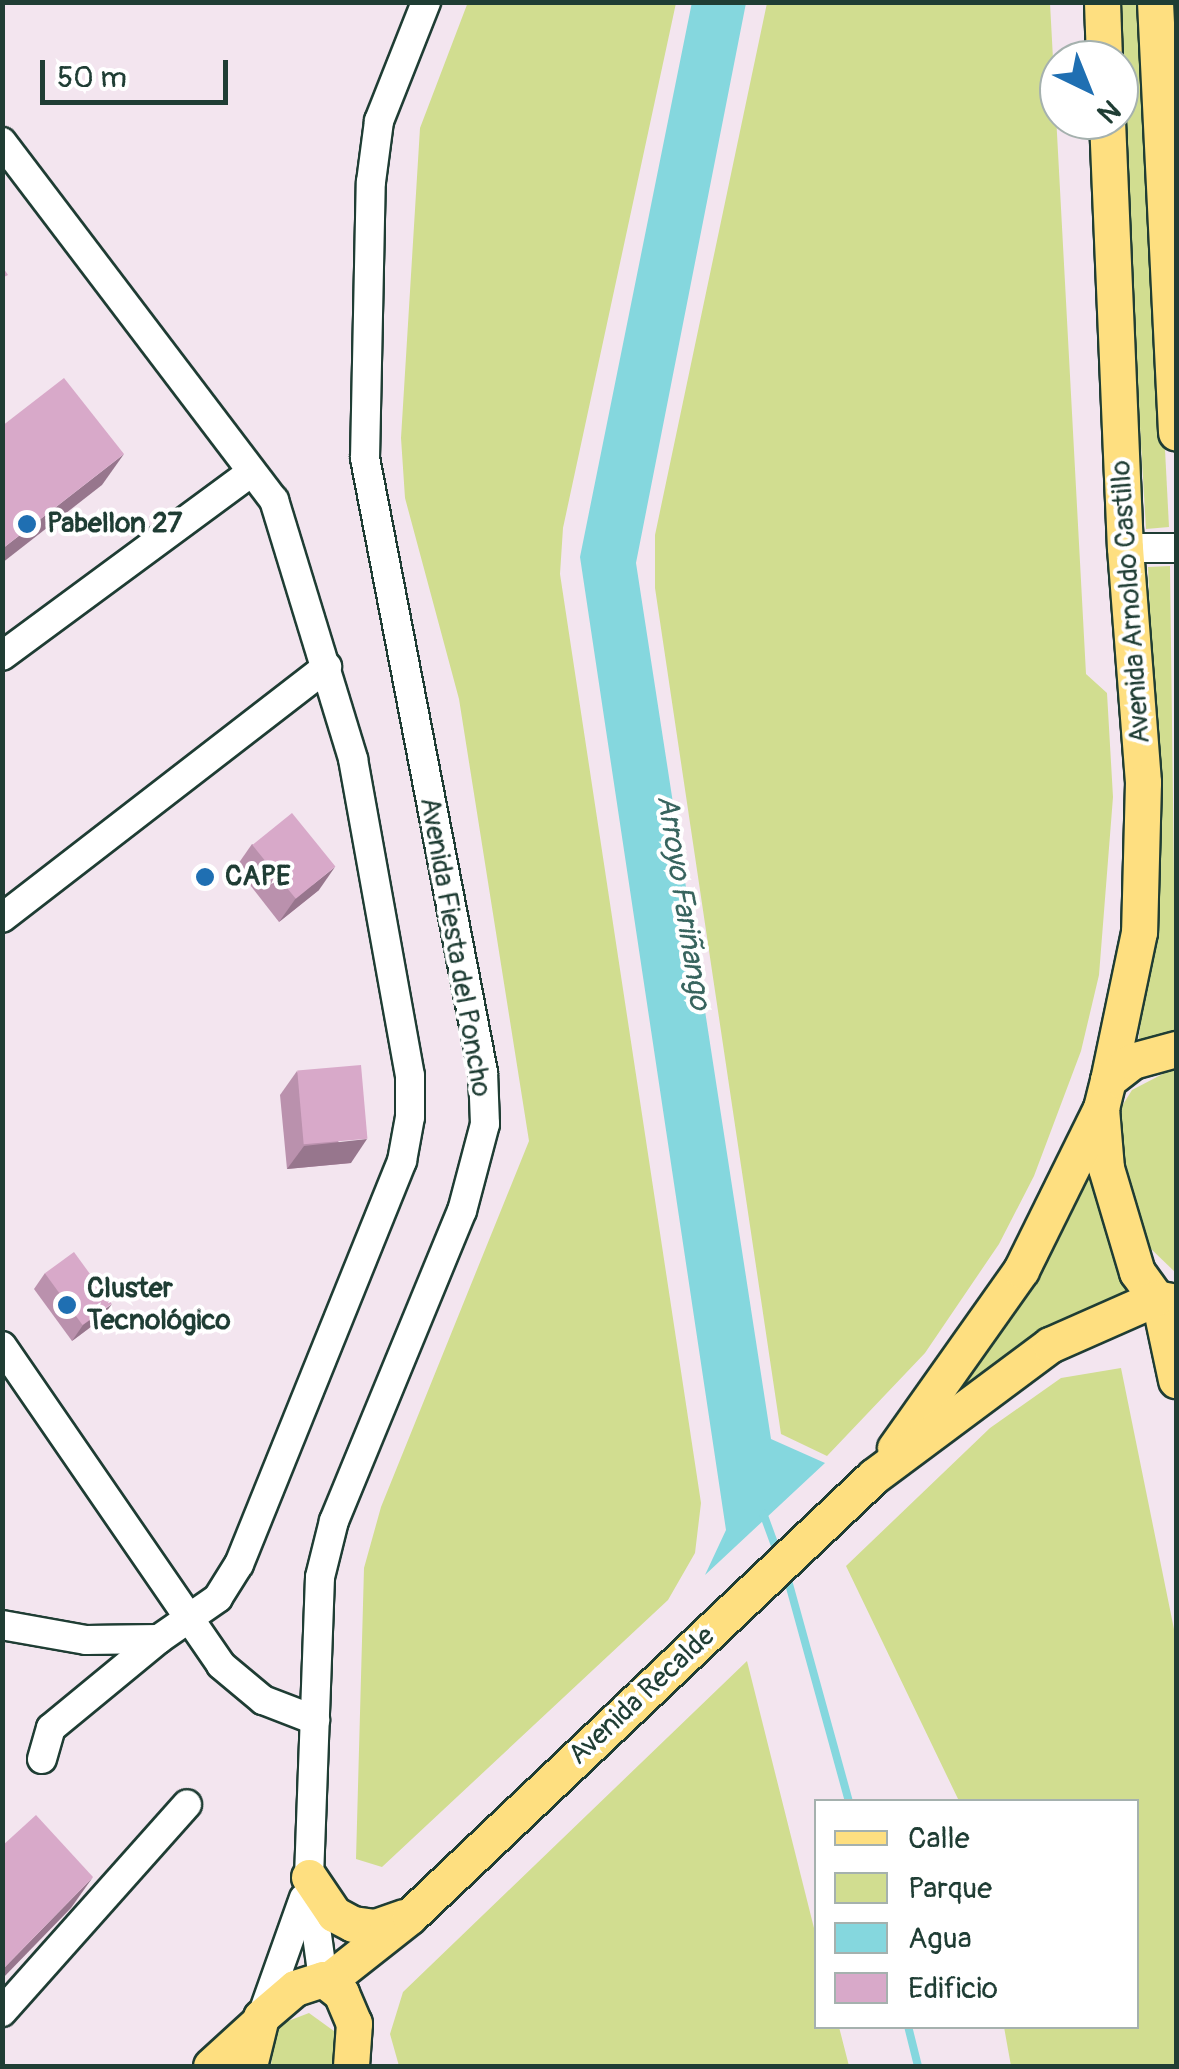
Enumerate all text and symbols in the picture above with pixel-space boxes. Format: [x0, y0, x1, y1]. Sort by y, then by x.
scale bar [45, 40, 232, 102]
north arrow [1039, 40, 1139, 140]
text: 50 m [57, 59, 127, 96]
text: N [1090, 92, 1127, 130]
street label: Avenida Arnoldo Castillo [1104, 459, 1158, 745]
place label: Pabellon 27 [47, 507, 182, 541]
marker: Pabellon 27 [16, 513, 38, 535]
water label: Arroyo Fariñango [648, 792, 718, 1012]
street label: Avenida Fiesta del Poncho [412, 795, 498, 1099]
place label: CAPE [225, 860, 290, 894]
marker: CAPE [194, 866, 216, 888]
place label: Cluster Tecnológico [87, 1272, 231, 1338]
marker: Cluster Tecnológico [56, 1294, 78, 1316]
street label: Avenida Recalde [562, 1620, 722, 1772]
legend [814, 1799, 1139, 2029]
text: Calle [908, 1820, 970, 1857]
text: Parque [908, 1870, 992, 1907]
text: Agua [908, 1920, 972, 1957]
text: Edificio [908, 1970, 998, 2007]

